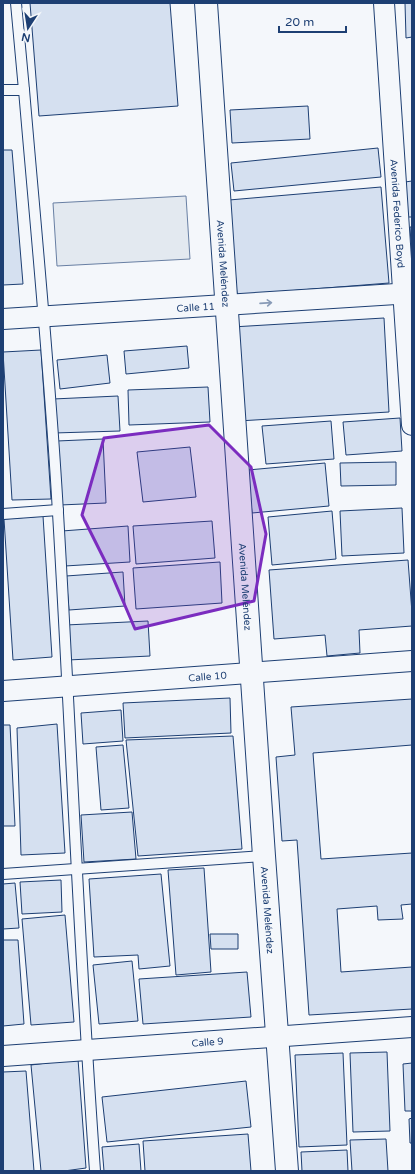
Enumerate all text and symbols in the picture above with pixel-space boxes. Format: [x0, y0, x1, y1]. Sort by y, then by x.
north arrow [8, 8, 48, 48]
scale bar [279, 8, 346, 34]
text: 20 m [285, 15, 314, 29]
text: N [20, 30, 32, 45]
street label: Avenida Federico Boyd [387, 159, 407, 269]
street label: Avenida Meléndez [214, 219, 232, 308]
one-way arrow [259, 299, 272, 307]
street label: Calle 11 [176, 301, 215, 315]
street label: Avenida Meléndez [236, 543, 254, 631]
street label: Calle 10 [188, 670, 227, 684]
street label: Avenida Meléndez [258, 866, 276, 954]
street label: Calle 9 [191, 1035, 224, 1050]

